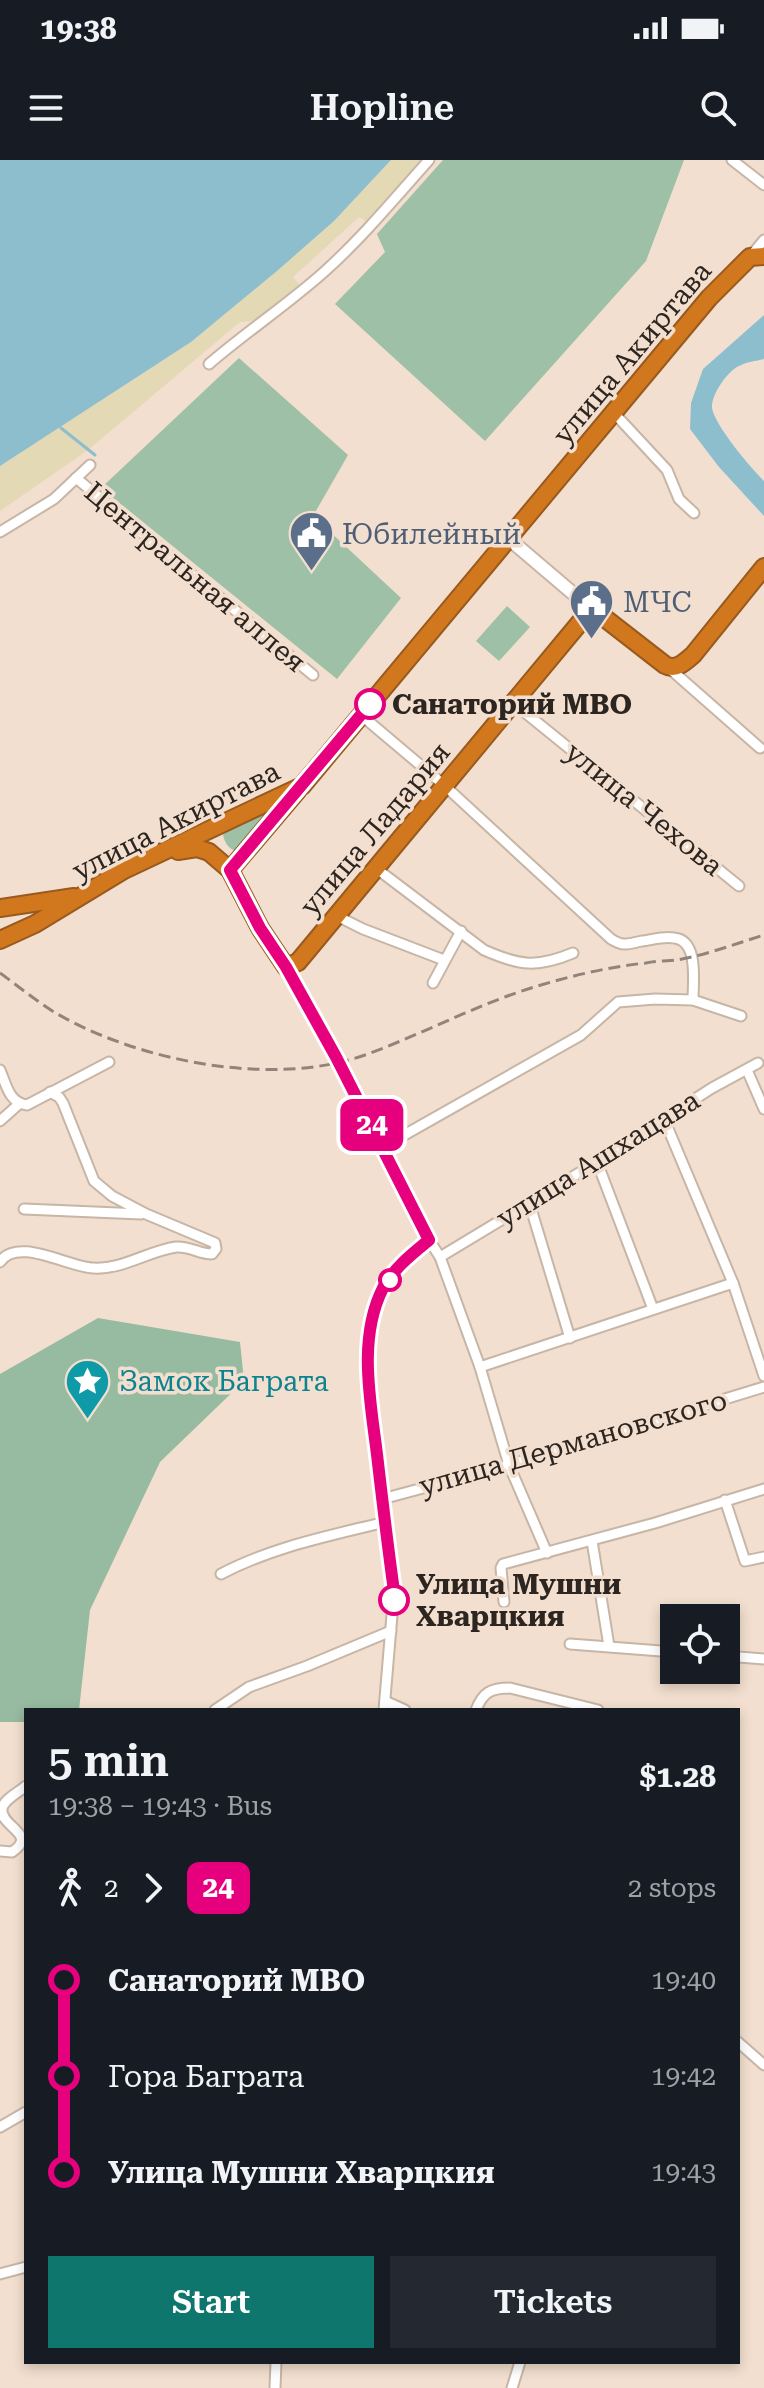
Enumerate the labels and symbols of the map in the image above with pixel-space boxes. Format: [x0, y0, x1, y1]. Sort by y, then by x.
street label: улица Акиртава [546, 255, 718, 451]
street label: Центральная аллея [78, 475, 312, 679]
public building icon: Юбилейный [287, 510, 335, 573]
place label: Юбилейный [342, 518, 521, 551]
public building icon: МЧС [568, 578, 616, 641]
place label: МЧС [623, 586, 692, 619]
place label: Санаторий МВО [392, 688, 632, 721]
marker: Санаторий МВО [355, 689, 385, 719]
street label: улица Чехова [558, 735, 730, 883]
street label: улица Ладария [293, 736, 457, 922]
street label: улица Акиртава [67, 754, 285, 888]
street label: улица Ашхацава [490, 1083, 706, 1235]
line badge: 24 [336, 1099, 408, 1151]
unlabelled marker [379, 1269, 401, 1291]
place icon: Замок Баграта [64, 1357, 112, 1420]
place label: Замок Баграта [119, 1365, 329, 1398]
street label: улица Дермановского [415, 1383, 731, 1503]
place label: Улица Мушни Хварцкия [416, 1568, 621, 1633]
marker: Улица Мушни Хварцкия [379, 1585, 409, 1615]

